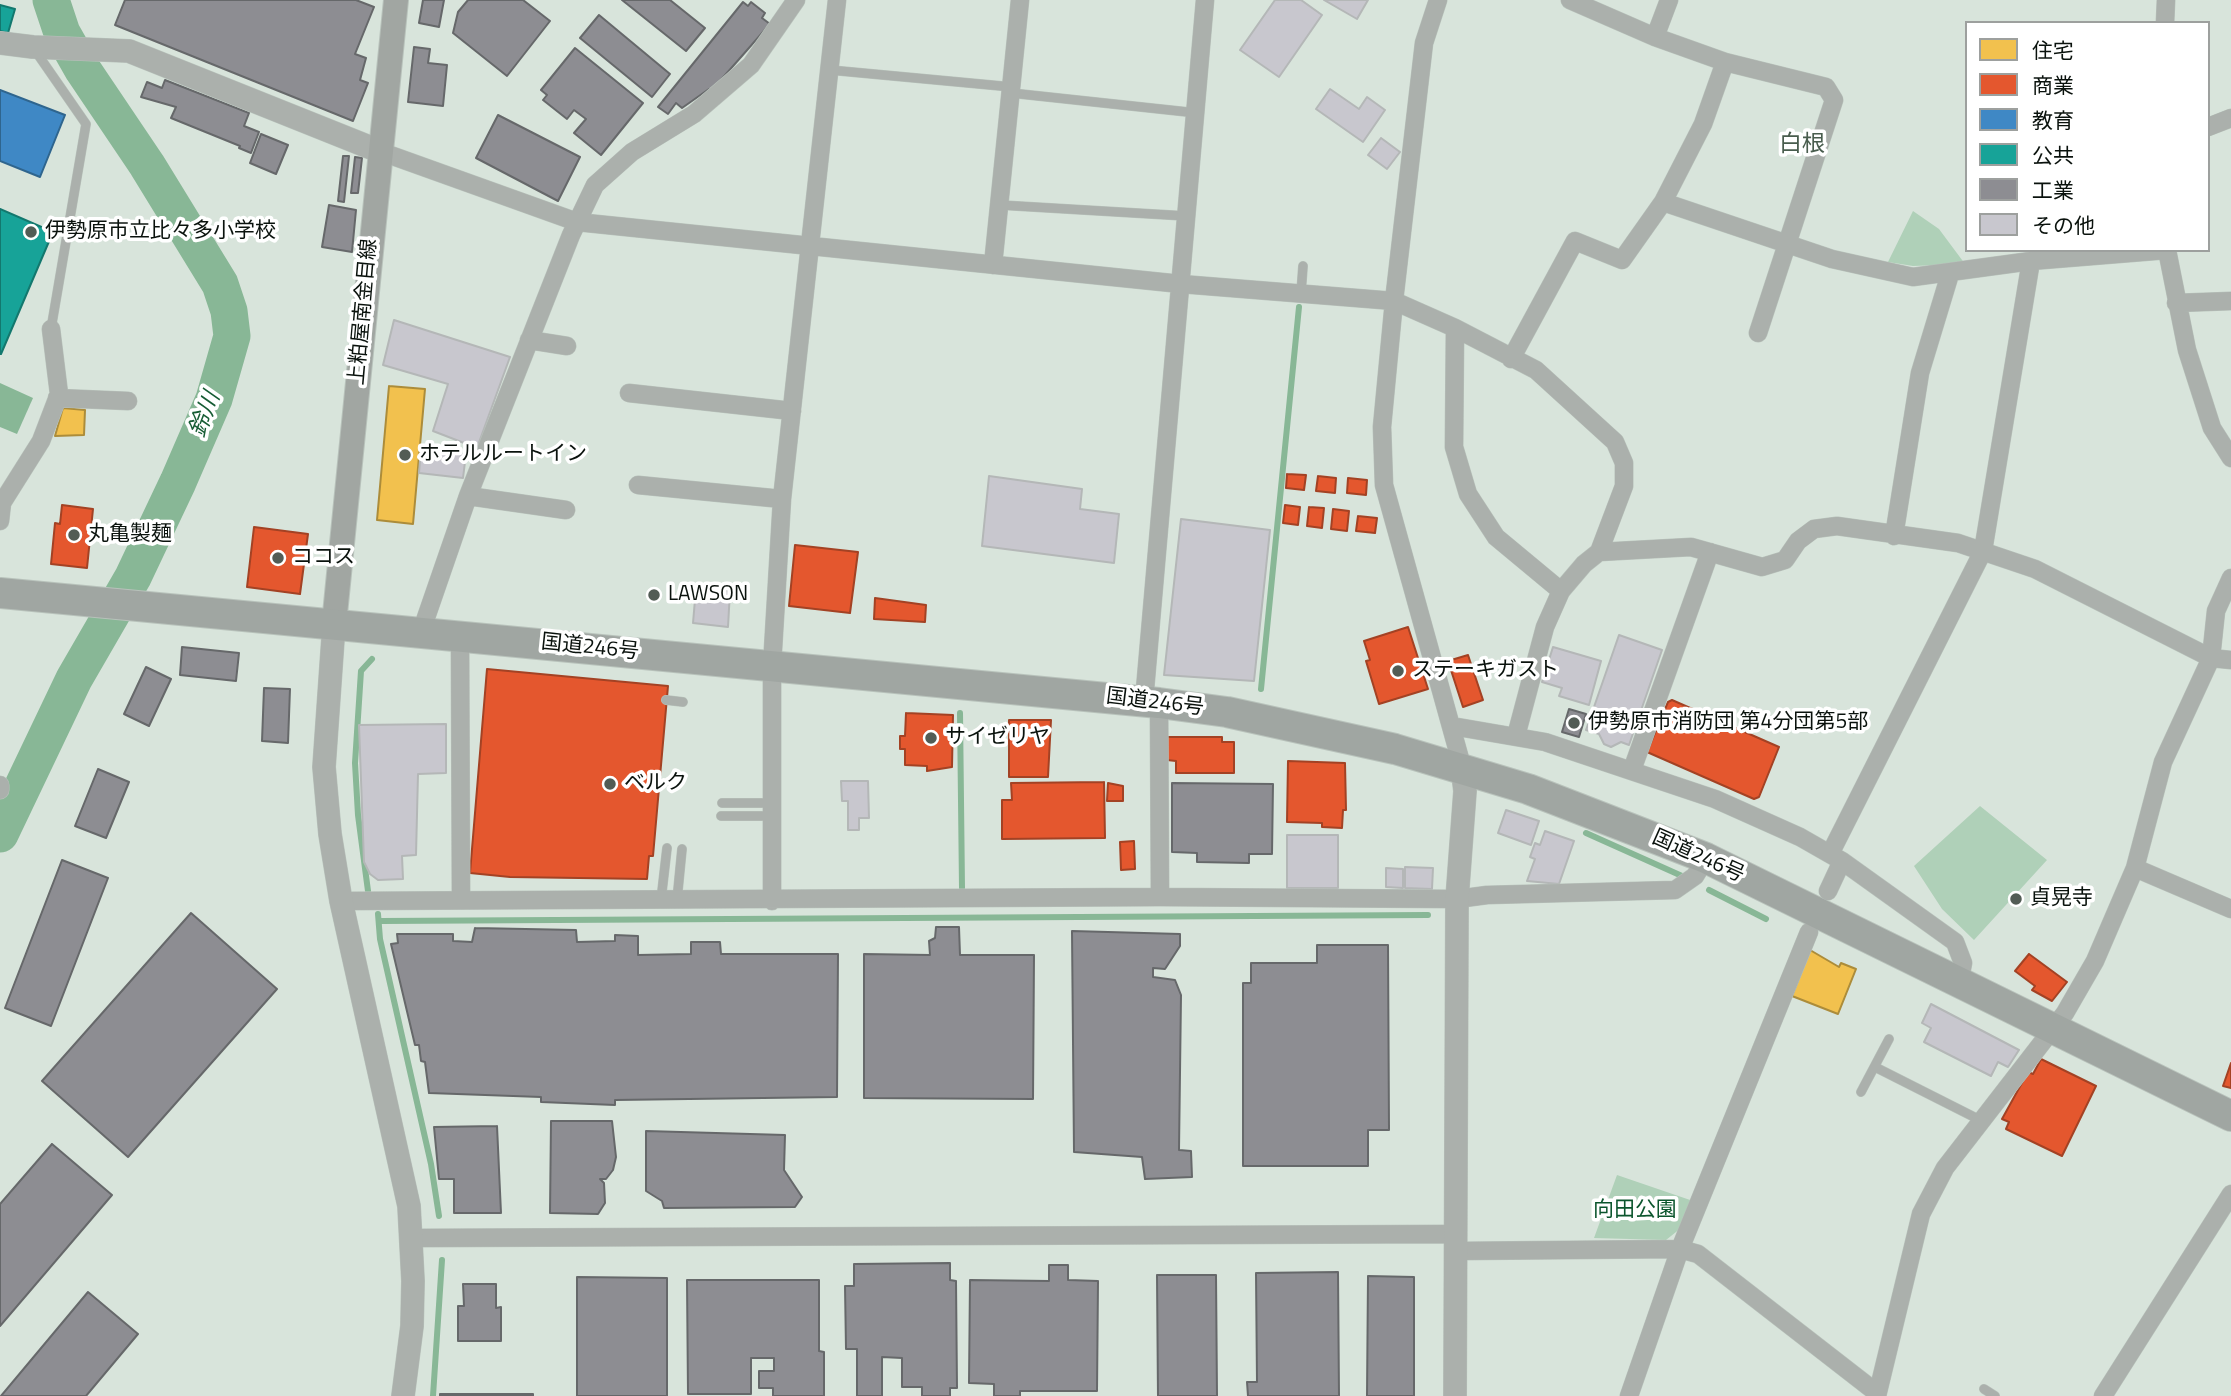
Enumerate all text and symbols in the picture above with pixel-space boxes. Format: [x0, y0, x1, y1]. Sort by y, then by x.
legend [1965, 21, 2210, 252]
text: 住宅 [2032, 34, 2074, 66]
text: 商業 [2032, 69, 2074, 101]
text: 教育 [2032, 104, 2074, 136]
district label: 白根 [1779, 131, 1825, 159]
text: 公共 [2032, 139, 2074, 171]
text: 工業 [2032, 174, 2074, 206]
text: その他 [2032, 209, 2095, 241]
place label: 伊勢原市立比々多小学校 [45, 219, 276, 245]
marker: 伊勢原市立比々多小学校 [23, 224, 39, 240]
street label: 上粕屋南金目線 [345, 238, 383, 386]
water label: 鈴川 [185, 389, 227, 441]
place label: ホテルルートイン [419, 442, 587, 468]
marker: ホテルルートイン [397, 447, 413, 463]
place label: 丸亀製麺 [88, 522, 172, 548]
marker: 丸亀製麺 [66, 527, 82, 543]
place label: ココス [292, 545, 355, 571]
marker: ココス [270, 550, 286, 566]
place label: LAWSON [668, 582, 748, 608]
marker: LAWSON [646, 587, 662, 603]
street label: 国道246号 [540, 630, 640, 666]
place label: ステーキガスト [1412, 658, 1559, 684]
marker: ステーキガスト [1390, 663, 1406, 679]
street label: 国道246号 [1105, 685, 1205, 721]
place label: 伊勢原市消防団 第4分団第5部 [1588, 710, 1868, 736]
marker: 伊勢原市消防団 第4分団第5部 [1566, 715, 1582, 731]
place label: サイゼリヤ [945, 725, 1050, 751]
marker: サイゼリヤ [923, 730, 939, 746]
place label: ベルク [624, 771, 687, 797]
marker: ベルク [602, 776, 618, 792]
street label: 国道246号 [1648, 826, 1748, 888]
place label: 貞晃寺 [2030, 886, 2093, 912]
marker: 貞晃寺 [2008, 891, 2024, 907]
park label: 向田公園 [1593, 1198, 1677, 1224]

